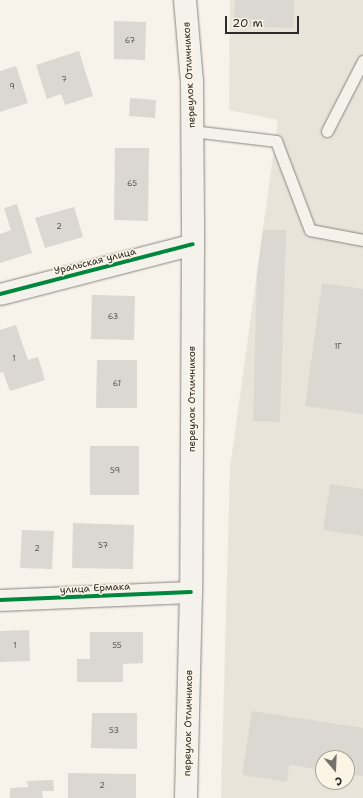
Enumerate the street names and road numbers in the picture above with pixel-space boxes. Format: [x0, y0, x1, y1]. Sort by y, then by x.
street label: переулок Отличников [180, 22, 198, 128]
street label: Уральская улица [53, 245, 137, 277]
street label: переулок Отличников [186, 346, 198, 452]
street label: улица Ермака [59, 580, 131, 596]
street label: переулок Отличников [181, 670, 195, 776]

